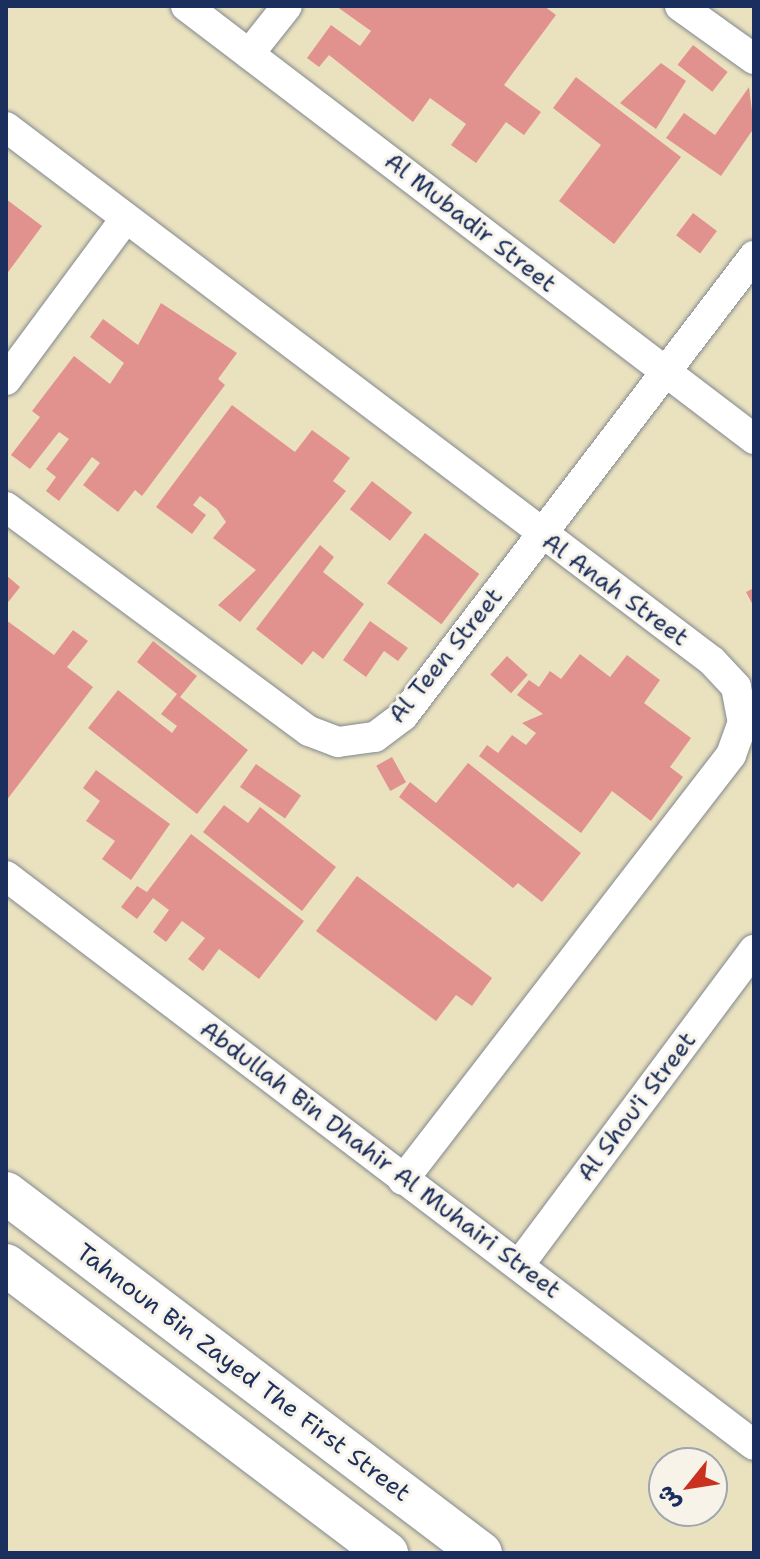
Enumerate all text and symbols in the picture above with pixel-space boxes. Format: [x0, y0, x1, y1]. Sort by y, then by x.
street label: Al Mubadir Street [379, 147, 561, 299]
street label: Al Anah Street [536, 527, 694, 653]
street label: Al Teen Street [383, 583, 509, 729]
street label: Abdullah Bin Dhahir Al Muhairi Street [194, 1015, 566, 1305]
street label: Al Shou'i Street [572, 1027, 702, 1187]
street label: Tahnoun Bin Zayed The First Street [70, 1238, 416, 1508]
north arrow [648, 1447, 728, 1527]
text: ش [650, 1481, 687, 1516]

